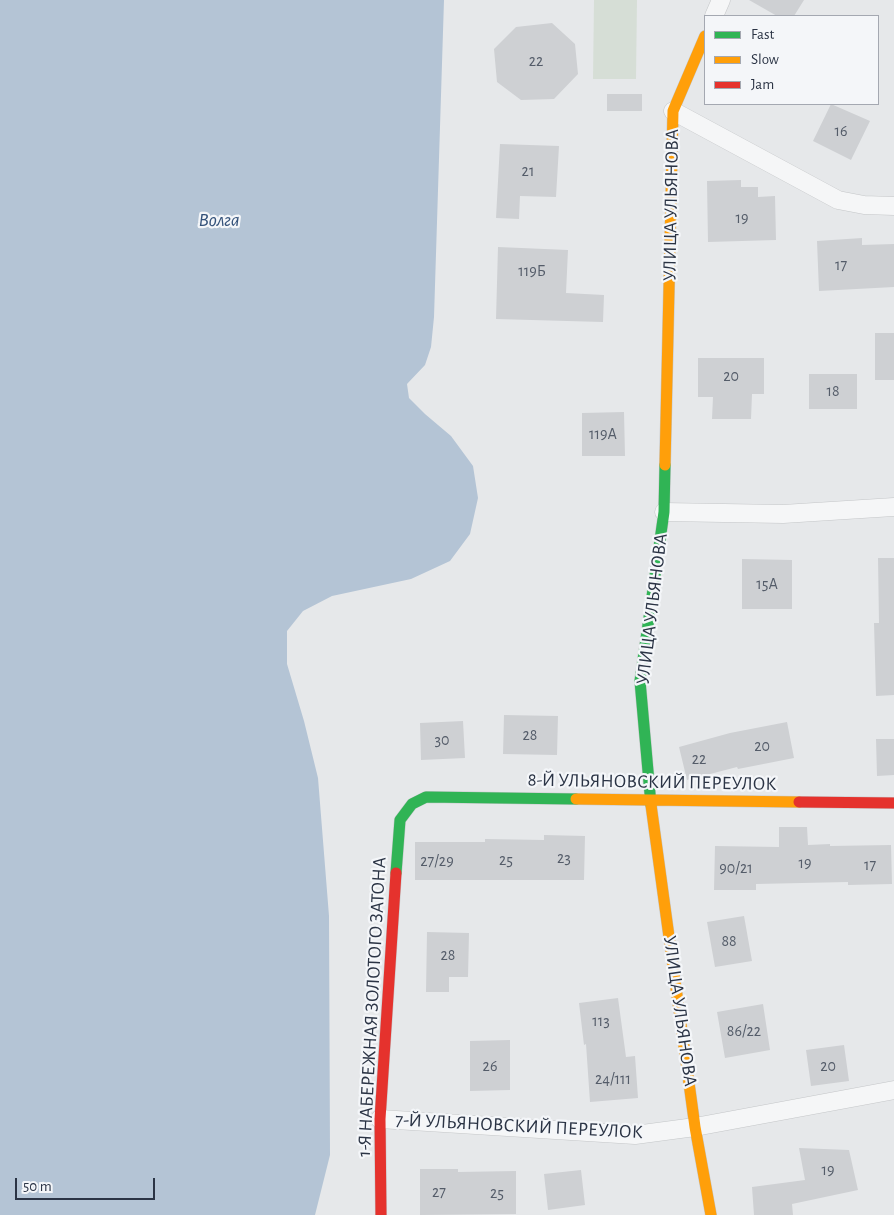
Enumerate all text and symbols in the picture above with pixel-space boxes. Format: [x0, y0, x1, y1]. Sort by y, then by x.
legend [704, 15, 879, 105]
text: Fast [751, 27, 774, 42]
house number: 22 [529, 51, 543, 71]
text: Slow [751, 52, 779, 67]
text: Jam [751, 77, 774, 92]
house number: 16 [834, 121, 848, 141]
street label: УЛИЦА УЛЬЯНОВА [658, 129, 684, 281]
house number: 21 [522, 161, 534, 181]
water label: Волга [198, 208, 240, 232]
house number: 19 [735, 208, 749, 228]
house number: 17 [835, 255, 847, 275]
house number: 119Б [518, 261, 546, 281]
house number: 20 [723, 366, 739, 386]
house number: 18 [826, 381, 840, 401]
house number: 119А [589, 424, 617, 444]
street label: УЛИЦА УЛЬЯНОВА [631, 532, 673, 686]
house number: 15А [756, 574, 778, 594]
house number: 28 [523, 725, 537, 745]
house number: 30 [434, 730, 450, 750]
house number: 20 [754, 736, 770, 756]
house number: 22 [692, 749, 706, 769]
street label: 8-Й УЛЬЯНОВСКИЙ ПЕРЕУЛОК [527, 768, 777, 796]
house number: 23 [557, 848, 571, 868]
house number: 25 [499, 850, 513, 870]
house number: 27/29 [420, 851, 454, 871]
house number: 19 [798, 853, 812, 873]
house number: 17 [864, 855, 876, 875]
street label: 1-Я НАБЕРЕЖНАЯ ЗОЛОТОГО ЗАТОНА [353, 857, 391, 1157]
house number: 90/21 [719, 858, 753, 878]
house number: 88 [721, 931, 737, 951]
street label: УЛИЦА УЛЬЯНОВА [658, 934, 702, 1088]
house number: 28 [441, 945, 455, 965]
house number: 113 [592, 1011, 610, 1031]
house number: 86/22 [727, 1021, 761, 1041]
house number: 26 [483, 1056, 497, 1076]
house number: 20 [820, 1056, 836, 1076]
house number: 24/111 [595, 1069, 631, 1089]
street label: 7-Й УЛЬЯНОВСКИЙ ПЕРЕУЛОК [395, 1108, 643, 1144]
house number: 19 [821, 1160, 835, 1180]
scale bar [18, 1168, 158, 1200]
text: 50 m [23, 1179, 52, 1194]
house number: 27 [432, 1182, 446, 1202]
house number: 25 [490, 1183, 504, 1203]

